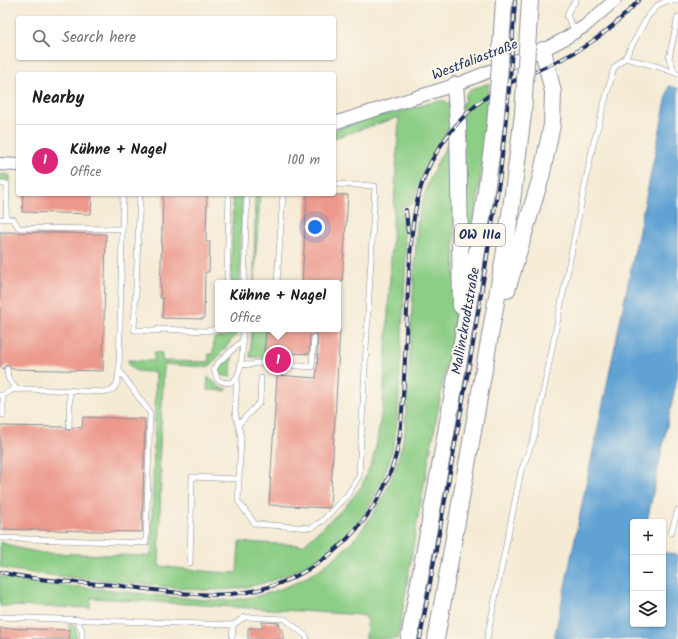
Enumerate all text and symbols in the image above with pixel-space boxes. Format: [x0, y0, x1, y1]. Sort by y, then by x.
search box [16, 16, 336, 60]
text: Search here [62, 26, 136, 50]
icon: search [30, 27, 52, 49]
street label: Westfaliastraße [429, 33, 522, 87]
text: Nearby [32, 85, 84, 112]
text: Kühne + Nagel [70, 138, 166, 162]
text: 1 [43, 150, 47, 171]
text: 100 m [287, 150, 320, 171]
text: Office [70, 162, 101, 183]
your location [305, 217, 325, 237]
road number: OW IIIa [455, 224, 505, 246]
street label: Mallinckrodtstraße [446, 265, 486, 376]
popup [215, 280, 341, 332]
text: Kühne + Nagel [230, 284, 326, 308]
text: Office [230, 308, 261, 329]
pin: 1 [265, 345, 291, 375]
map controls [630, 519, 666, 627]
button: + [630, 519, 666, 555]
button: − [630, 555, 666, 591]
button: layers [630, 591, 666, 627]

